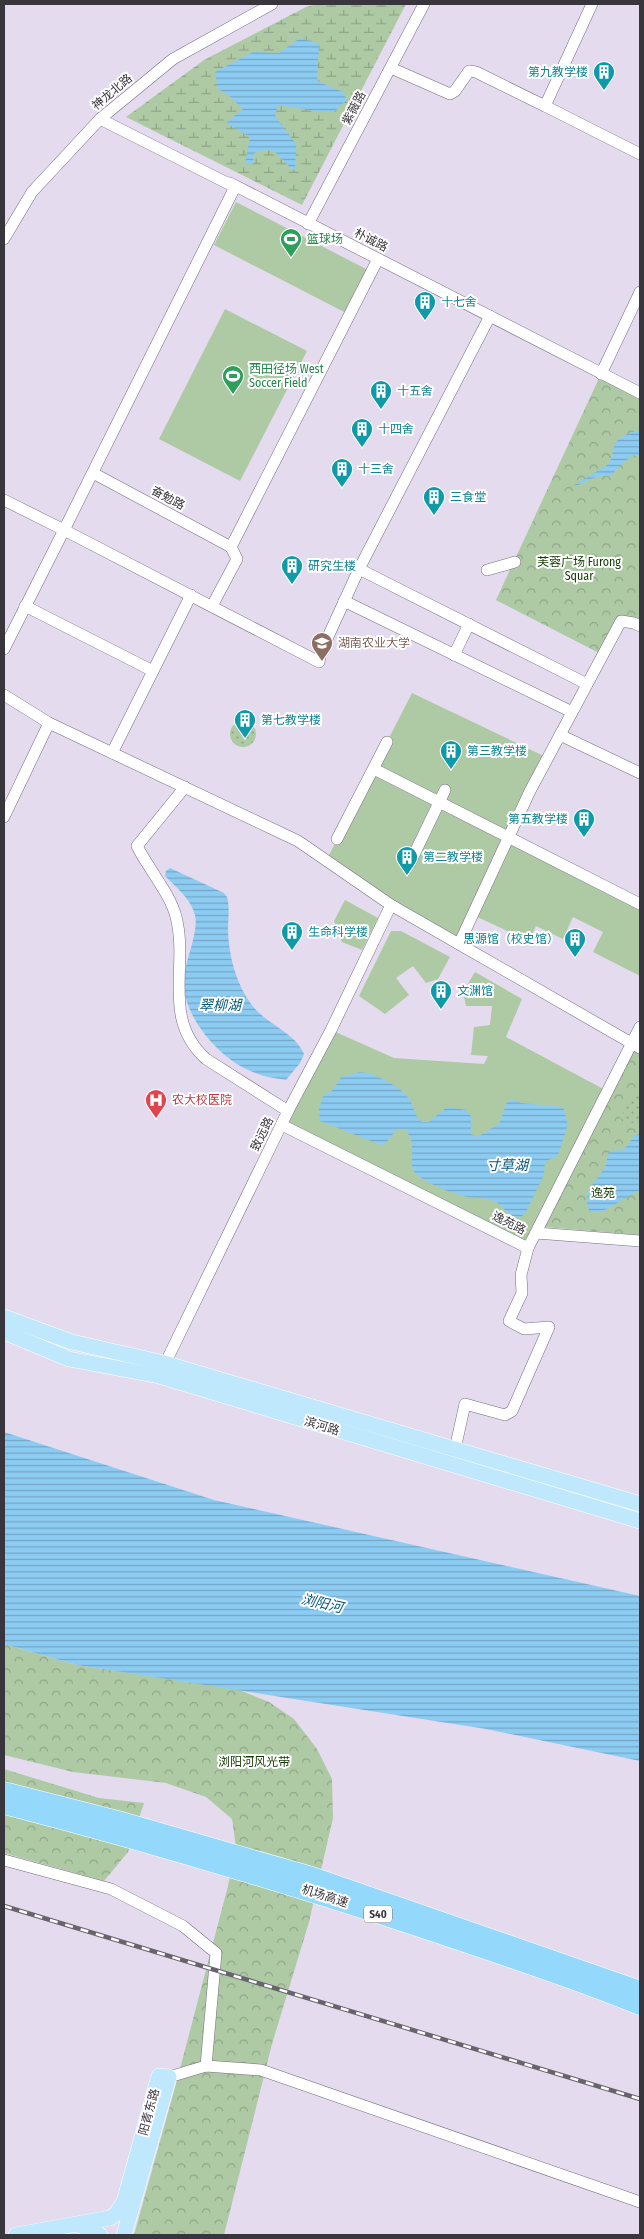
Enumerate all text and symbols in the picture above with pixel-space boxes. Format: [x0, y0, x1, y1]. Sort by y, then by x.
building icon: 第九教学楼 [592, 60, 616, 91]
place label: 第九教学楼 [528, 65, 588, 79]
street label: 神龙北路 [89, 71, 135, 113]
street label: 紫薇路 [339, 89, 369, 127]
street label: 朴诚路 [352, 226, 390, 254]
sports icon: 篮球场 [279, 227, 303, 258]
place label: 篮球场 [307, 232, 343, 246]
building icon: 十七舍 [413, 290, 437, 321]
place label: 十七舍 [441, 295, 477, 309]
place label: 西田径场 West Soccer Field [249, 362, 324, 390]
sports icon: 西田径场 West Soccer Field [221, 364, 245, 395]
building icon: 十五舍 [369, 379, 393, 410]
place label: 十五舍 [397, 384, 433, 398]
building icon: 十四舍 [350, 417, 374, 448]
place label: 十四舍 [378, 422, 414, 436]
building icon: 十三舍 [330, 457, 354, 488]
place label: 十三舍 [358, 462, 394, 476]
street label: 奋勉路 [149, 483, 187, 513]
building icon: 三食堂 [422, 485, 446, 516]
place label: 三食堂 [450, 490, 486, 504]
building icon: 研究生楼 [280, 554, 304, 585]
park label: 芙蓉广场 Furong Squar [537, 555, 621, 583]
place label: 研究生楼 [308, 559, 356, 573]
school or university icon: 湖南农业大学 [310, 631, 334, 662]
place label: 湖南农业大学 [338, 636, 410, 650]
building icon: 第七教学楼 [233, 708, 257, 739]
place label: 第七教学楼 [261, 713, 321, 727]
building icon: 第三教学楼 [439, 739, 463, 770]
place label: 第三教学楼 [467, 744, 527, 758]
building icon: 第五教学楼 [572, 807, 596, 838]
place label: 第五教学楼 [508, 812, 568, 826]
building icon: 第二教学楼 [395, 845, 419, 876]
place label: 第二教学楼 [423, 850, 483, 864]
building icon: 生命科学楼 [280, 920, 304, 951]
place label: 生命科学楼 [308, 925, 368, 939]
building icon: 思源馆（校史馆） [563, 927, 587, 958]
place label: 思源馆（校史馆） [463, 932, 559, 946]
building icon: 文渊馆 [429, 979, 453, 1010]
place label: 文渊馆 [457, 984, 493, 998]
water label: 翠柳湖 [199, 997, 243, 1014]
hospital icon: 农大校医院 [144, 1088, 168, 1119]
place label: 农大校医院 [172, 1093, 232, 1107]
street label: 致远路 [248, 1115, 276, 1153]
water label: 寸草湖 [486, 1157, 530, 1174]
park label: 逸苑 [591, 1186, 615, 1200]
street label: 逸苑路 [490, 1209, 528, 1237]
street label: 滨河路 [303, 1414, 341, 1438]
water label: 浏阳河 [300, 1590, 347, 1617]
park label: 浏阳河风光带 [218, 1755, 290, 1769]
street label: 机场高速 [300, 1882, 350, 1910]
road number: S40 [364, 1906, 392, 1922]
street label: 阳青东路 [136, 2087, 162, 2137]

